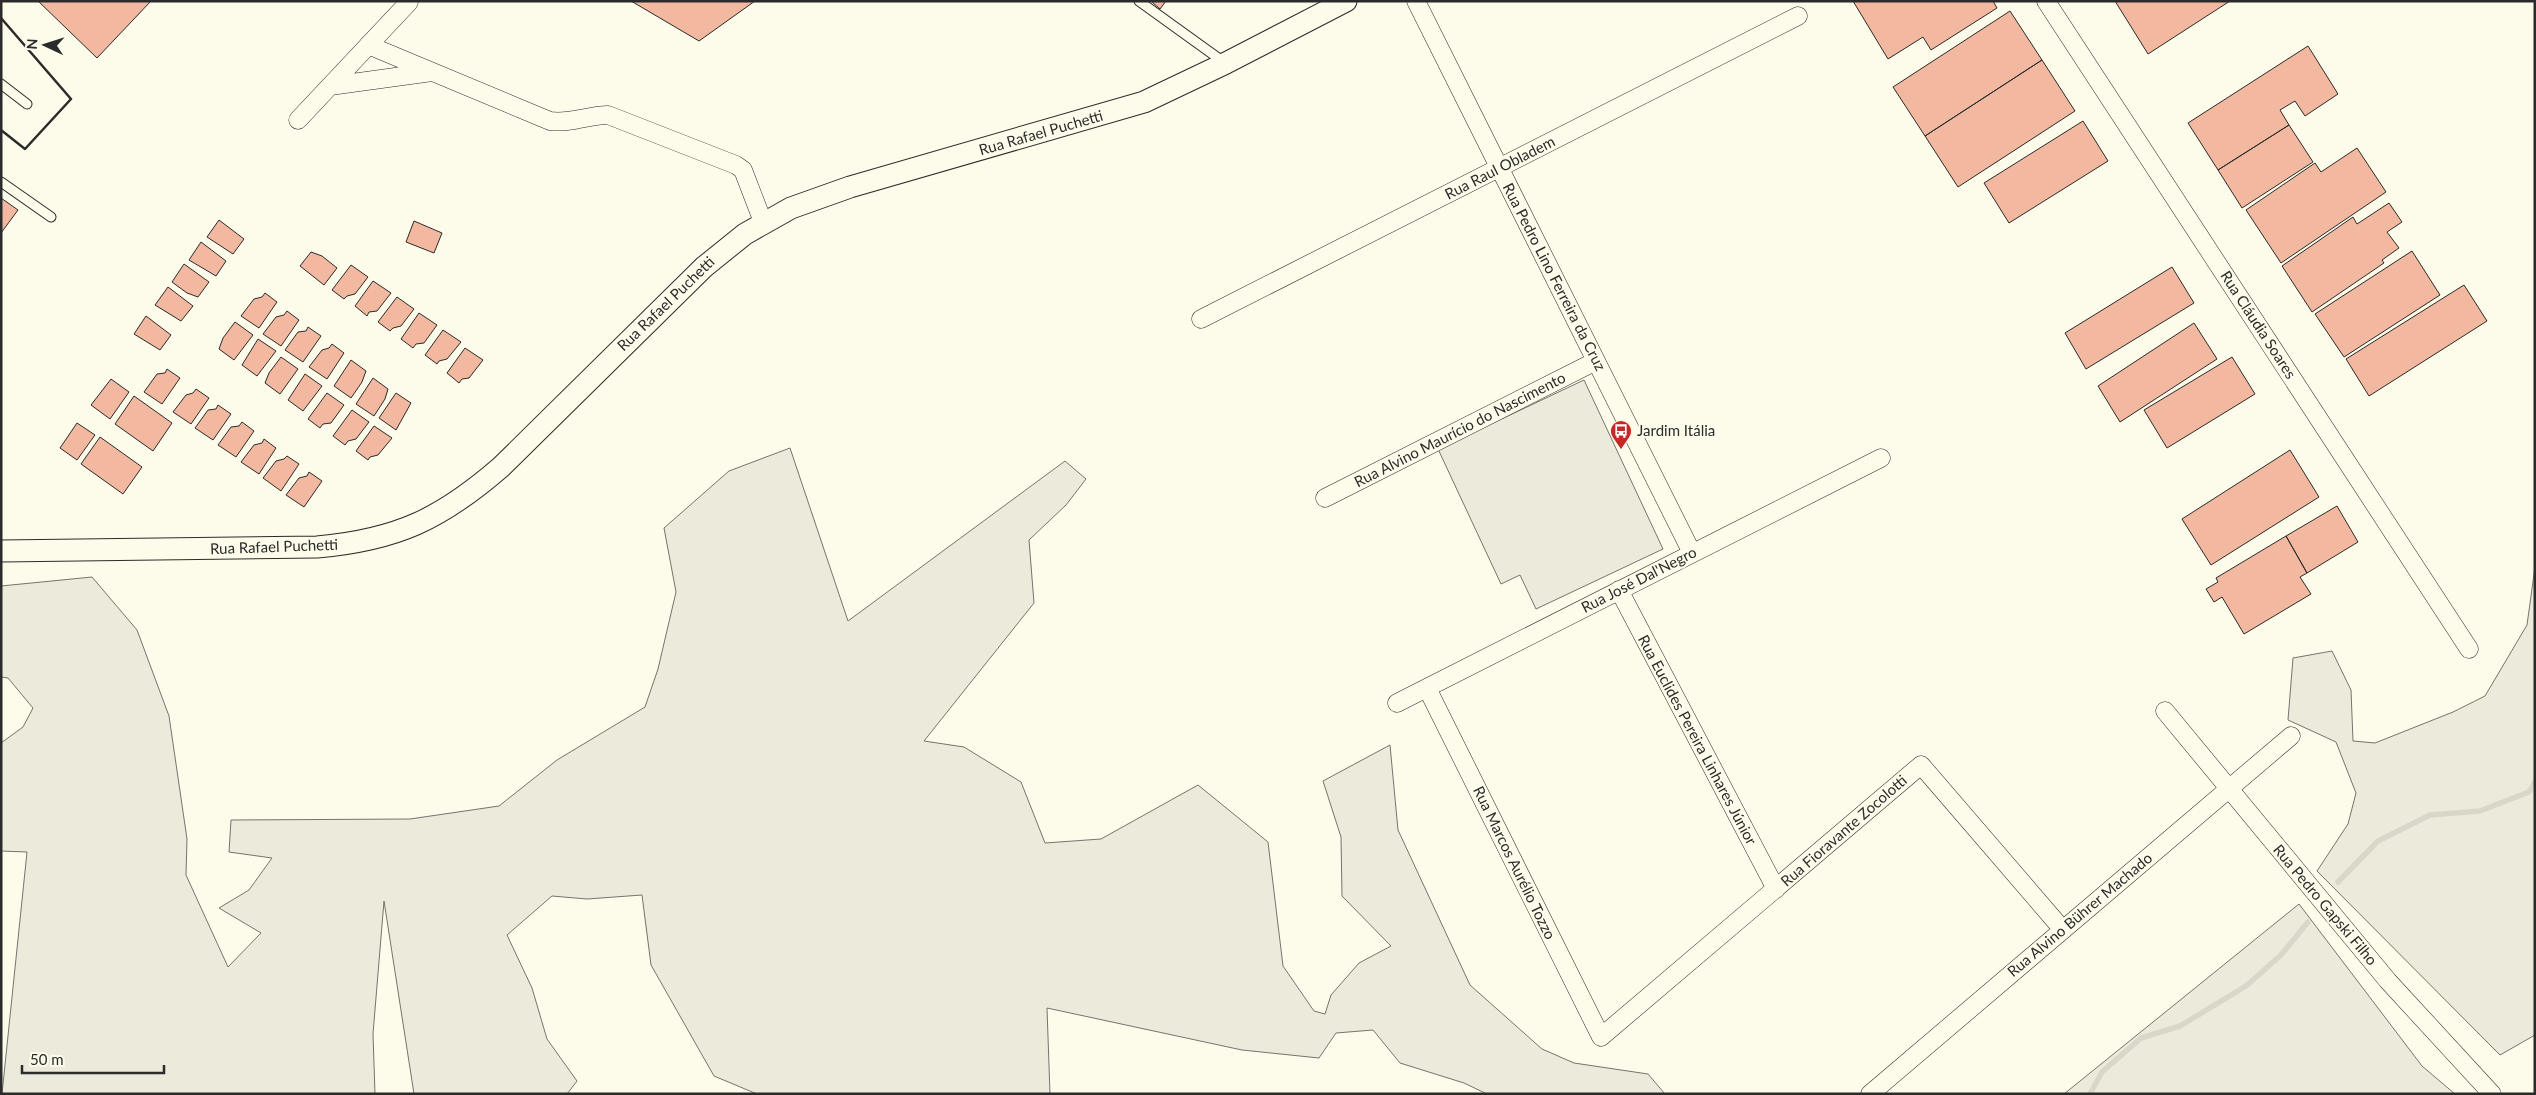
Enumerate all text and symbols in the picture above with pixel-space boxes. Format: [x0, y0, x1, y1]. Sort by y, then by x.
north arrow [20, 20, 70, 70]
text: N [23, 38, 40, 50]
street label: Rua Rafael Puchetti [977, 106, 1105, 158]
street label: Rua Raul Obladem [1441, 132, 1558, 203]
street label: Rua Pedro Lino Ferreira da Cruz [1500, 180, 1610, 373]
street label: Rua Rafael Puchetti [613, 252, 718, 354]
street label: Rua Cláudia Soares [2217, 267, 2300, 382]
street label: Rua Alvino Maurício do Nascimento [1351, 368, 1568, 490]
bus stop icon: Jardim Itália [1609, 419, 1633, 450]
place label: Jardim Itália [1637, 421, 1715, 439]
street label: Rua Rafael Puchetti [210, 535, 338, 557]
street label: Rua José Dal'Negro [1578, 542, 1699, 616]
street label: Rua Euclides Pereira Linhares Júnior [1635, 631, 1761, 848]
street label: Rua Fioravante Zocolotti [1777, 771, 1910, 890]
street label: Rua Marcos Aurélio Tozzo [1470, 783, 1560, 942]
street label: Rua Pedro Gapski Filho [2270, 840, 2382, 968]
street label: Rua Alvino Bührer Machado [2003, 848, 2155, 980]
scale bar [22, 1042, 165, 1074]
text: 50 m [30, 1050, 64, 1068]

